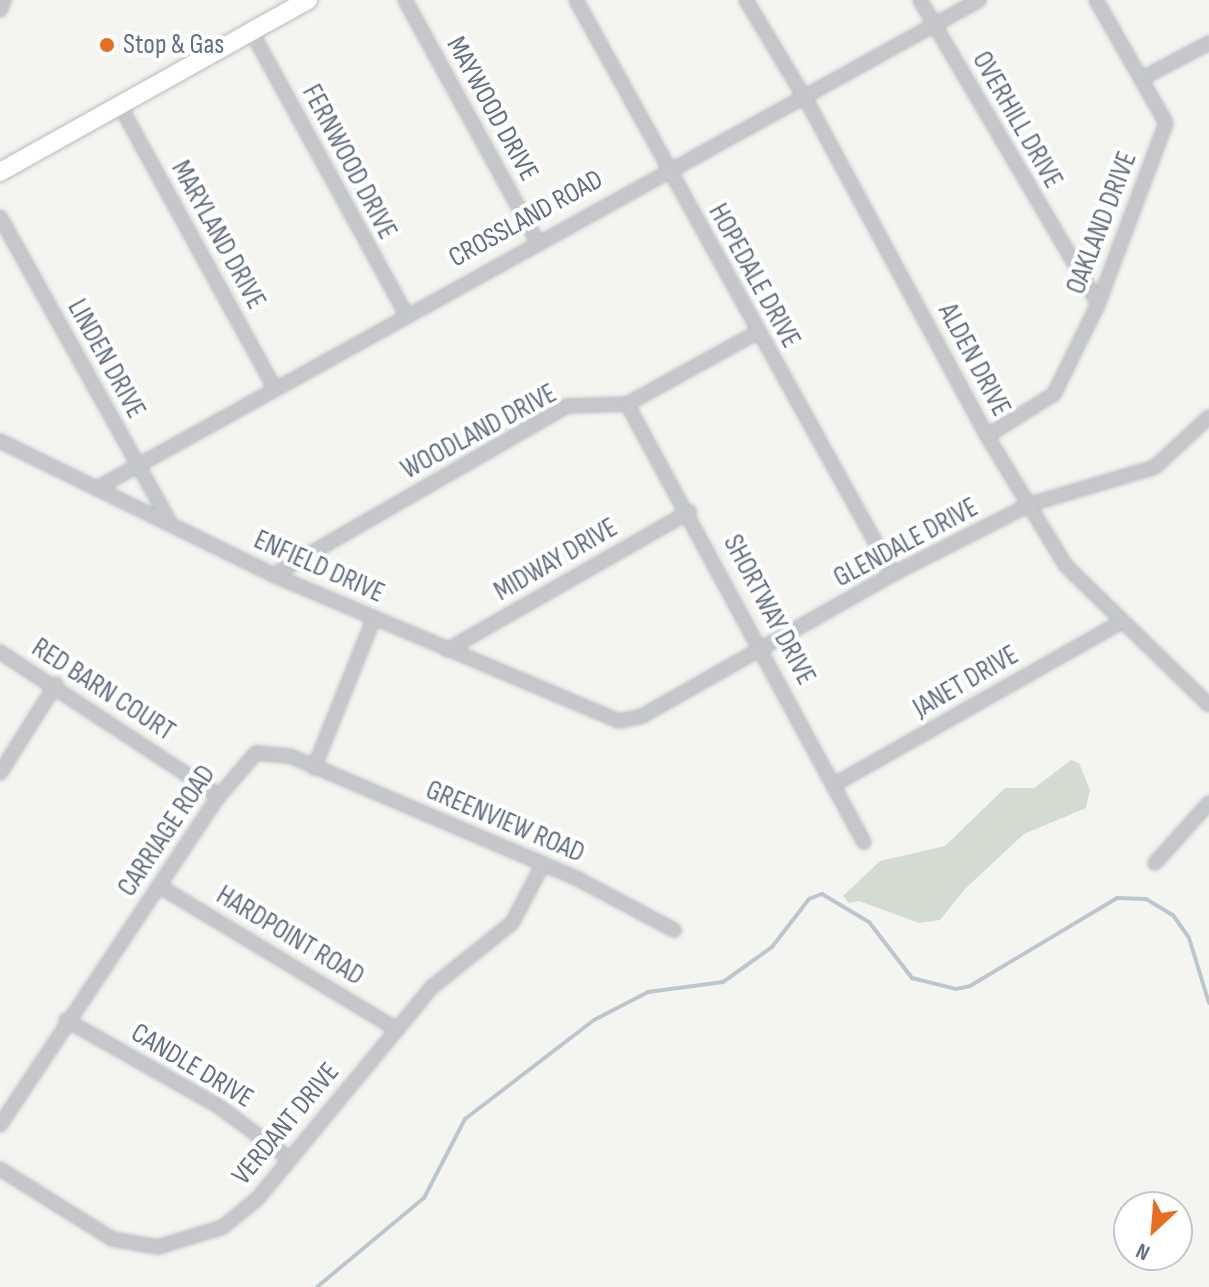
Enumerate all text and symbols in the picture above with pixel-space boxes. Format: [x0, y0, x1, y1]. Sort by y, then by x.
place label: Stop & Gas [123, 28, 224, 62]
street label: MAYWOOD DRIVE [439, 31, 545, 187]
marker: Stop & Gas [98, 36, 116, 54]
street label: OVERHILL DRIVE [964, 46, 1070, 194]
street label: FERNWOOD DRIVE [294, 79, 404, 245]
street label: OAKLAND DRIVE [1059, 147, 1145, 299]
street label: MARYLAND DRIVE [163, 155, 273, 315]
street label: CROSSLAND ROAD [443, 163, 609, 275]
street label: HOPEDALE DRIVE [701, 198, 807, 354]
street label: LINDEN DRIVE [60, 294, 152, 424]
street label: ALDEN DRIVE [930, 298, 1018, 422]
street label: WOODLAND DRIVE [396, 377, 562, 487]
street label: GLENDALE DRIVE [828, 491, 984, 595]
street label: MIDWAY DRIVE [488, 511, 624, 609]
street label: ENFIELD DRIVE [249, 523, 389, 611]
street label: SHORTWAY DRIVE [715, 529, 823, 691]
street label: RED BARN COURT [25, 631, 181, 749]
street label: JANET DRIVE [907, 638, 1025, 726]
street label: CARRIAGE ROAD [111, 759, 223, 903]
street label: GREENVIEW ROAD [421, 774, 589, 870]
street label: HARDPOINT ROAD [210, 879, 370, 993]
street label: CANDLE DRIVE [125, 1016, 259, 1116]
street label: VERDANT DRIVE [225, 1056, 347, 1192]
north arrow [1113, 1191, 1193, 1271]
text: N [1132, 1237, 1154, 1266]

